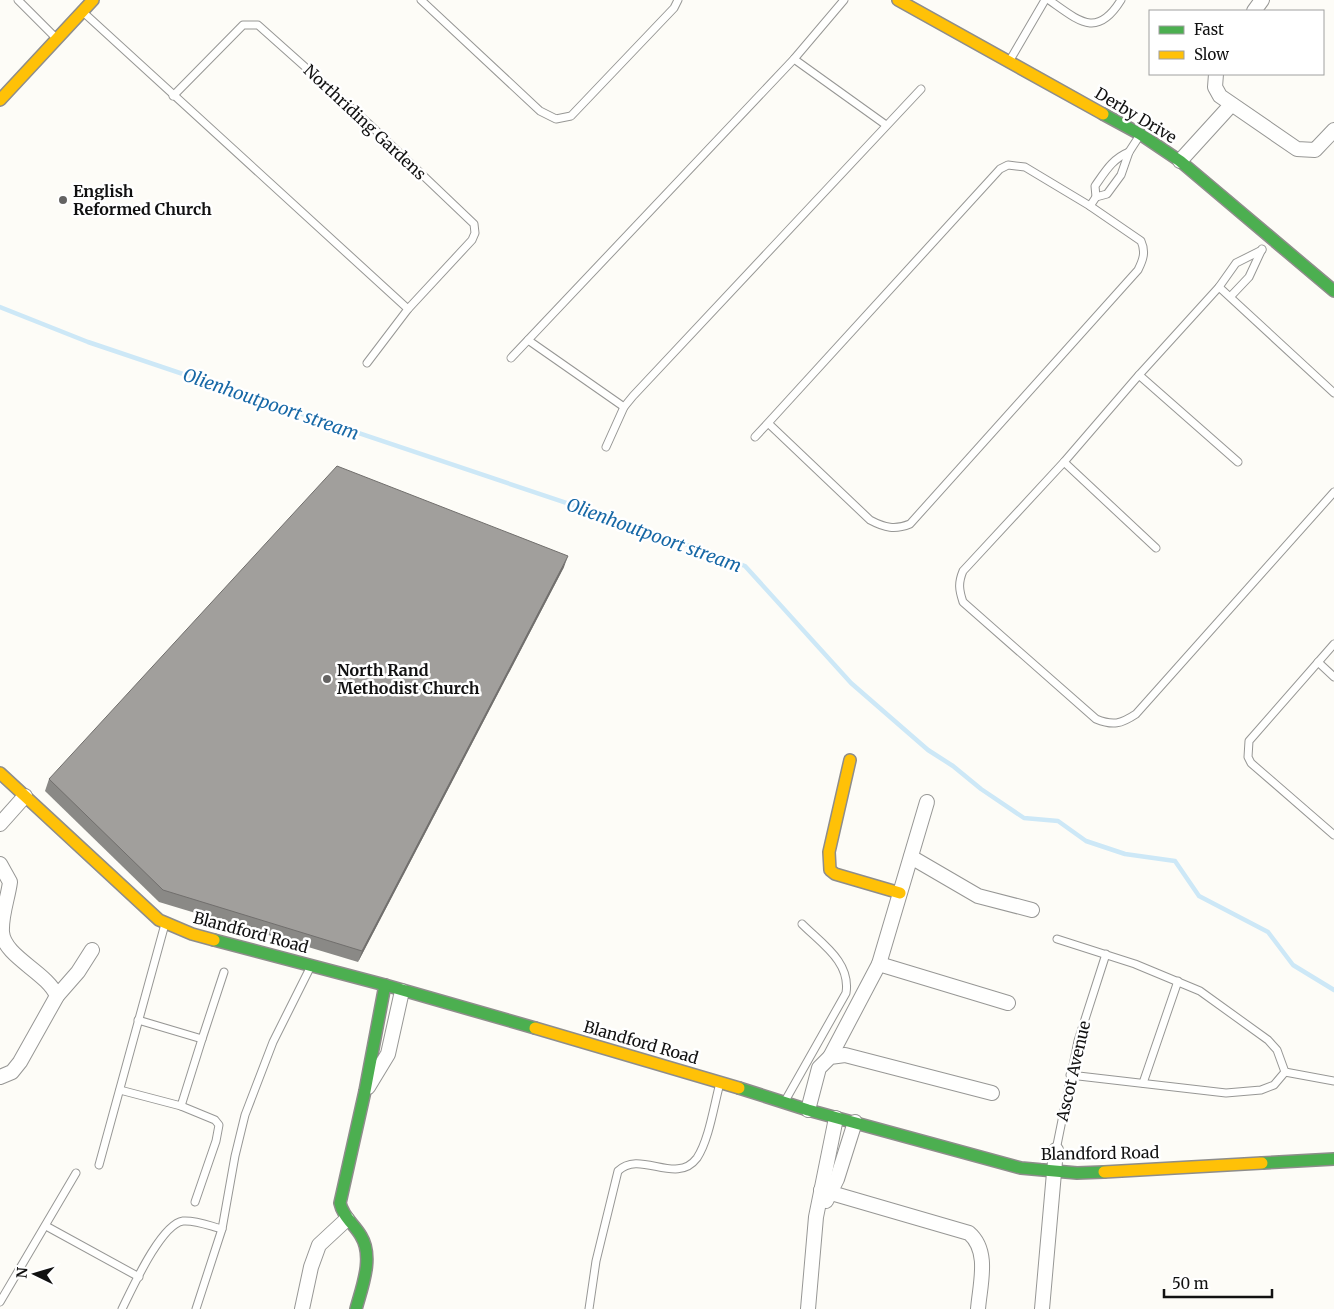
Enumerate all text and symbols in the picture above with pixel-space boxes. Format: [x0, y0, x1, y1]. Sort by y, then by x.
legend [1149, 10, 1324, 75]
text: Fast [1194, 20, 1224, 39]
text: Slow [1194, 45, 1229, 64]
street label: Northriding Gardens [300, 60, 430, 184]
street label: Derby Drive [1091, 83, 1181, 147]
place label: English Reformed Church [73, 181, 212, 219]
marker: English Reformed Church [57, 194, 69, 206]
water label: Olienhoutpoort stream [180, 363, 362, 445]
water label: Olienhoutpoort stream [563, 493, 745, 577]
place label: North Rand Methodist Church [337, 660, 480, 698]
marker: North Rand Methodist Church [321, 673, 333, 685]
street label: Blandford Road [191, 907, 311, 957]
street label: Blandford Road [581, 1016, 701, 1068]
street label: Ascot Avenue [1051, 1019, 1094, 1124]
street label: Blandford Road [1041, 1142, 1160, 1164]
north arrow [10, 1249, 60, 1299]
scale bar [1164, 1266, 1272, 1298]
text: N [13, 1267, 31, 1279]
text: 50 m [1172, 1274, 1209, 1293]

